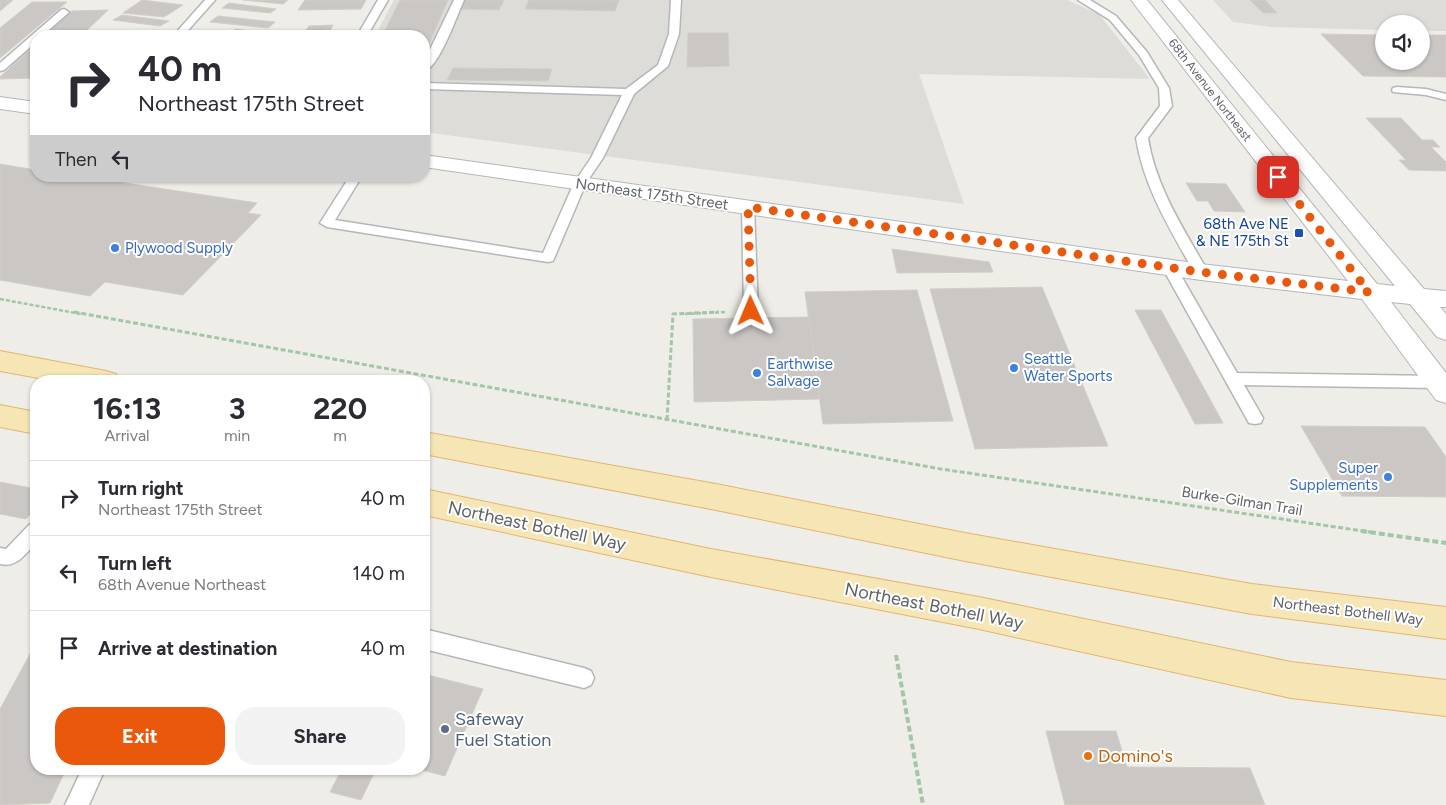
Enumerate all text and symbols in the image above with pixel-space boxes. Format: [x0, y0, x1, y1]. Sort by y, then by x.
map controls [1375, 15, 1430, 70]
button: sound [1375, 15, 1430, 70]
street label: 68th Avenue Northeast [1166, 36, 1255, 144]
text: 40 m [138, 48, 222, 90]
icon: right [55, 50, 120, 115]
text: Northeast 175th Street [138, 90, 364, 117]
icon: left [107, 145, 135, 173]
text: Then [55, 148, 97, 171]
pin [1257, 156, 1299, 198]
icon: arrive [1264, 163, 1292, 191]
street label: Northeast 175th Street [574, 174, 730, 214]
place label: 68th Ave NE & NE 175th St [1196, 215, 1289, 250]
marker: 68th Ave NE & NE 175th St [1293, 227, 1305, 239]
place label: Plywood Supply [125, 239, 233, 257]
marker: Plywood Supply [109, 242, 121, 254]
position arrow [724, 284, 776, 336]
place label: Seattle Water Sports [1024, 350, 1113, 385]
place label: Earthwise Salvage [767, 355, 833, 390]
marker: Seattle Water Sports [1008, 362, 1020, 374]
marker: Earthwise Salvage [751, 367, 763, 379]
text: 16:13 [93, 390, 161, 427]
text: 3 [229, 390, 245, 427]
text: 220 [313, 390, 367, 427]
text: Arrival [104, 426, 150, 445]
text: min [224, 426, 250, 445]
text: m [333, 426, 347, 445]
place label: Super Supplements [1289, 459, 1378, 494]
marker: Super Supplements [1382, 471, 1394, 483]
text: Turn right [98, 477, 184, 500]
street label: Burke-Gilman Trail [1180, 483, 1304, 519]
icon: right [55, 484, 83, 512]
text: 40 m [360, 487, 405, 510]
street label: Northeast Bothell Way [446, 496, 629, 556]
text: Northeast 175th Street [98, 500, 263, 519]
text: Turn left [98, 552, 172, 575]
icon: left [55, 559, 83, 587]
text: 140 m [352, 562, 405, 585]
text: 68th Avenue Northeast [98, 575, 266, 594]
street label: Northeast Bothell Way [843, 578, 1026, 634]
street label: Northeast Bothell Way [1272, 593, 1424, 629]
icon: arrive [55, 634, 83, 662]
text: Arrive at destination [98, 637, 277, 660]
text: 40 m [360, 637, 405, 660]
button: Exit [55, 707, 225, 765]
button: Share [235, 707, 405, 765]
place label: Safeway Fuel Station [455, 708, 551, 751]
marker: Safeway Fuel Station [439, 723, 451, 735]
place label: Domino's [1098, 745, 1173, 767]
marker: Domino's [1082, 750, 1094, 762]

